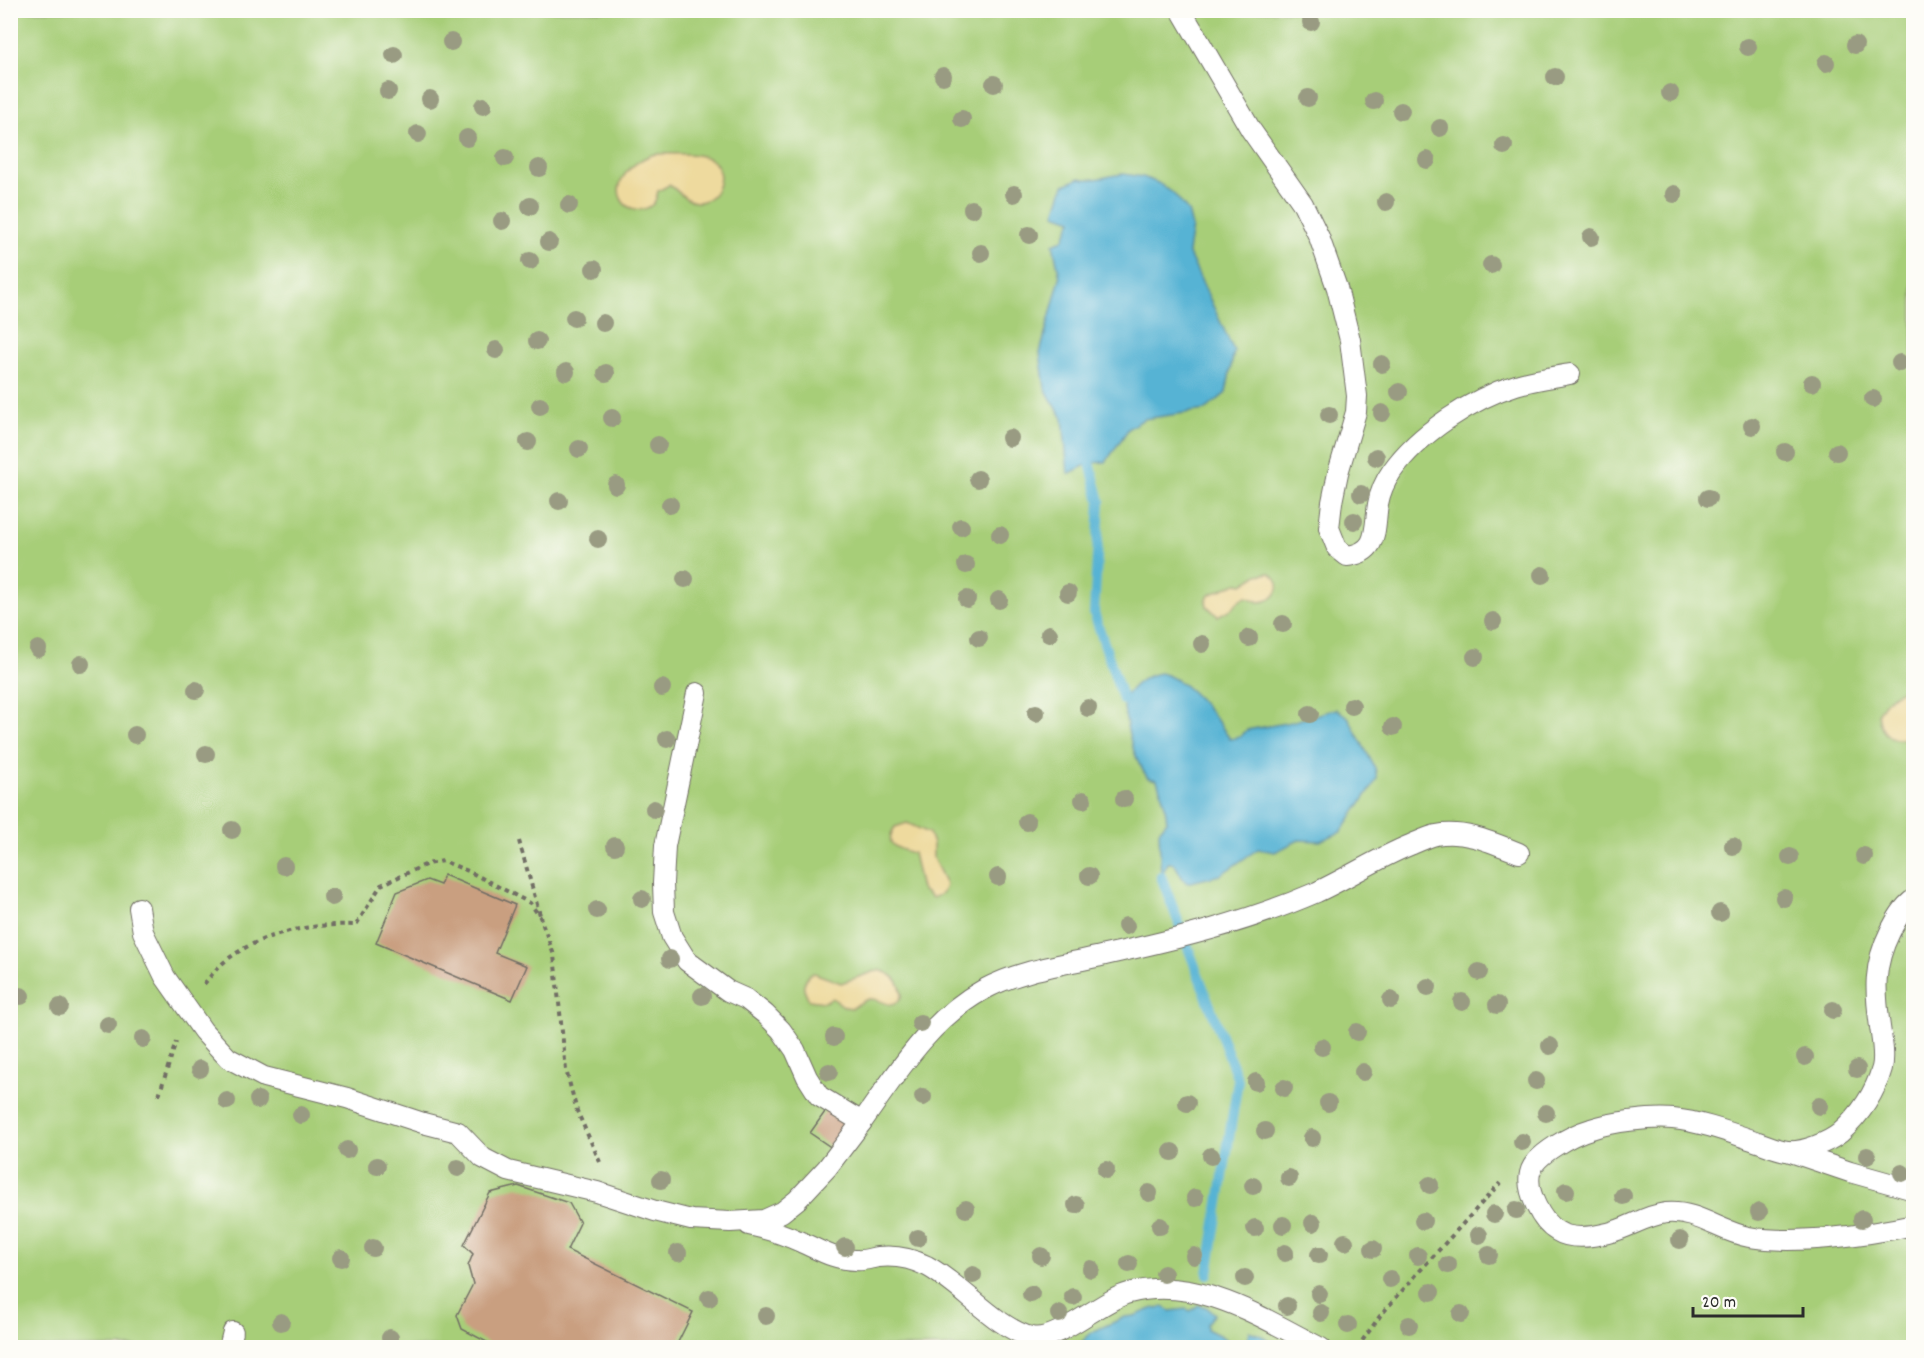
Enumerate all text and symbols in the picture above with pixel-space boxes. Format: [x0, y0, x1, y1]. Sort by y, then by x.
scale bar [1693, 1280, 1802, 1318]
text: 20 m [1702, 1291, 1736, 1316]

